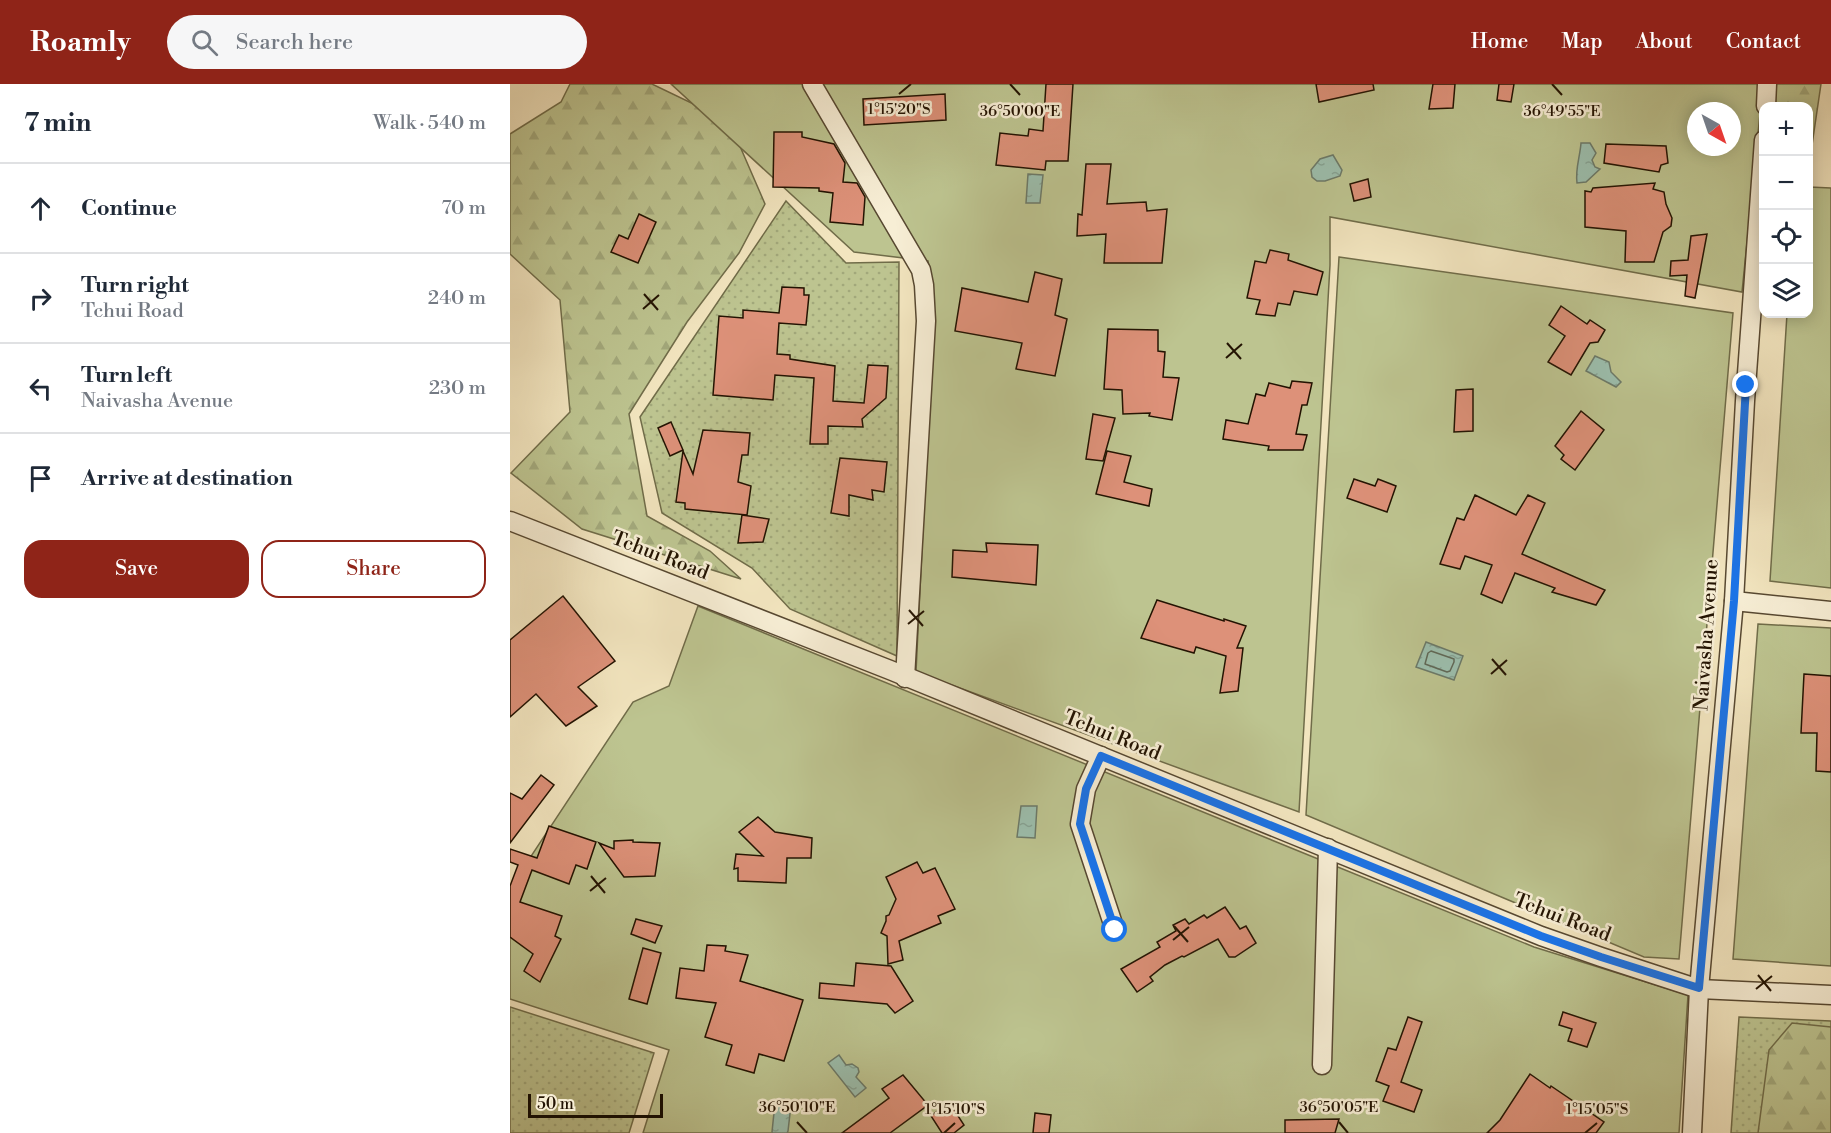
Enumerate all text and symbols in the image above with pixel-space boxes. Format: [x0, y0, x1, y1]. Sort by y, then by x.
search box [167, 15, 587, 69]
text: Roamly [30, 25, 131, 60]
icon: search [188, 26, 221, 59]
text: Search here [236, 29, 353, 56]
text: Home [1471, 29, 1528, 55]
text: Map [1561, 29, 1603, 55]
text: About [1636, 29, 1693, 55]
text: Contact [1726, 29, 1801, 55]
text: 1°15'20"S [867, 100, 931, 119]
text: 36°50'00"E [980, 102, 1060, 121]
text: 36°49'55"E [1523, 102, 1601, 121]
north arrow [1687, 102, 1741, 156]
map controls [1759, 102, 1813, 318]
button: + [1759, 102, 1813, 156]
text: 7 min [24, 107, 91, 139]
text: Walk · 540 m [373, 111, 486, 136]
button: − [1759, 156, 1813, 210]
icon: ahead [24, 192, 57, 225]
text: Continue [81, 195, 177, 222]
text: 70 m [442, 196, 486, 221]
button: locate [1759, 210, 1813, 264]
button: layers [1759, 264, 1813, 318]
text: Turn right [81, 272, 189, 299]
icon: right [24, 282, 57, 315]
text: 240 m [428, 286, 486, 311]
text: Tchui Road [81, 299, 184, 324]
text: Turn left [81, 362, 172, 389]
route end [1732, 371, 1758, 397]
icon: left [24, 372, 57, 405]
text: 230 m [429, 376, 486, 401]
text: Naivasha Avenue [81, 389, 233, 414]
icon: arrive [24, 462, 57, 495]
text: Arrive at destination [81, 465, 293, 492]
street label: Tchui Road [608, 526, 713, 586]
button: Save [24, 540, 249, 598]
button: Share [261, 540, 486, 598]
street label: Naivasha Avenue [1689, 558, 1725, 712]
street label: Tchui Road [1060, 705, 1165, 767]
street label: Tchui Road [1510, 888, 1615, 948]
route start [1101, 916, 1127, 942]
scale bar [528, 1091, 663, 1118]
text: 50 m [537, 1094, 574, 1114]
text: 36°50'10"E [759, 1098, 835, 1117]
text: 36°50'05"E [1300, 1098, 1378, 1117]
text: 1°15'10"S [925, 1100, 985, 1119]
text: 1°15'05"S [1566, 1100, 1628, 1119]

